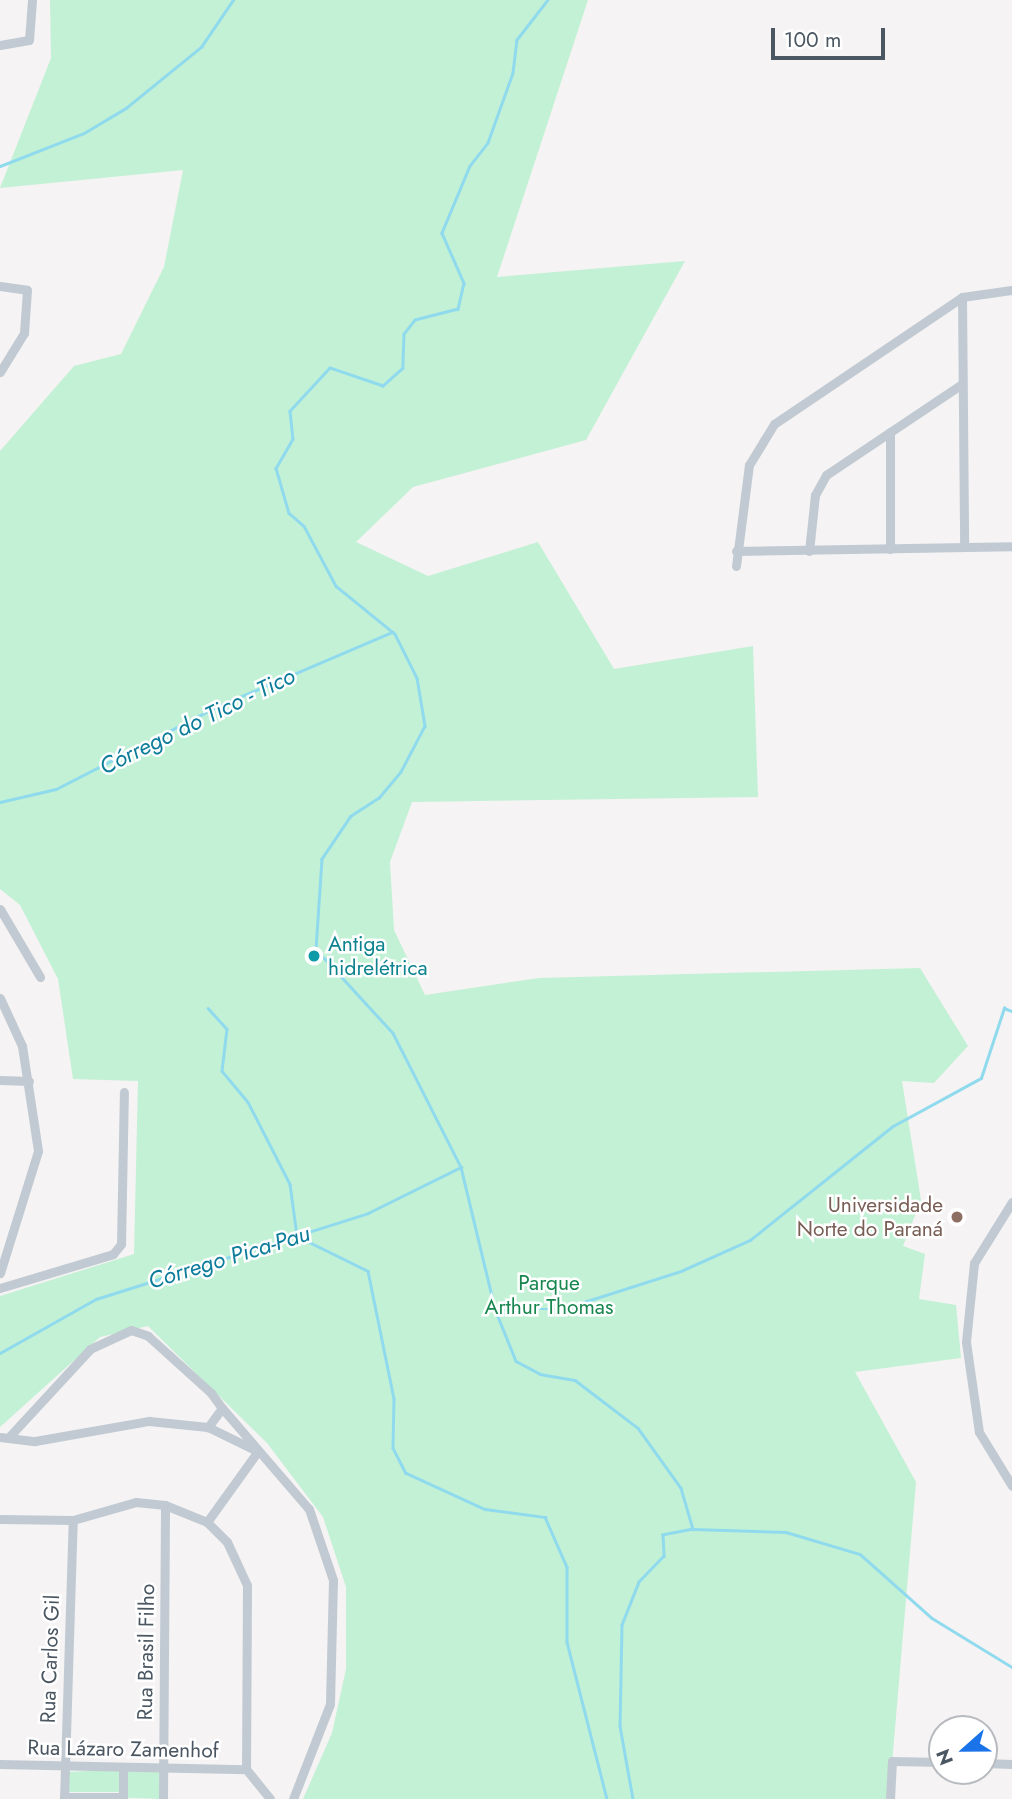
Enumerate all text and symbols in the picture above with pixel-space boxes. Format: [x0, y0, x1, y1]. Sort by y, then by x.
scale bar [774, 14, 888, 58]
text: 100 m [784, 25, 841, 55]
water label: Córrego do Tico - Tico [95, 662, 299, 780]
place label: Antiga hidrelétrica [328, 931, 428, 981]
marker: Antiga hidrelétrica [306, 948, 322, 964]
place label: Universidade Norte do Paraná [797, 1192, 943, 1242]
marker: Universidade Norte do Paraná [949, 1209, 965, 1225]
water label: Córrego Pica-Pau [145, 1219, 313, 1295]
park label: Parque Arthur Thomas [485, 1270, 613, 1320]
street label: Rua Brasil Filho [132, 1584, 160, 1720]
street label: Rua Carlos Gil [35, 1594, 65, 1724]
north arrow [928, 1715, 998, 1785]
street label: Rua Lázaro Zamenhof [27, 1735, 219, 1763]
text: N [929, 1745, 960, 1769]

